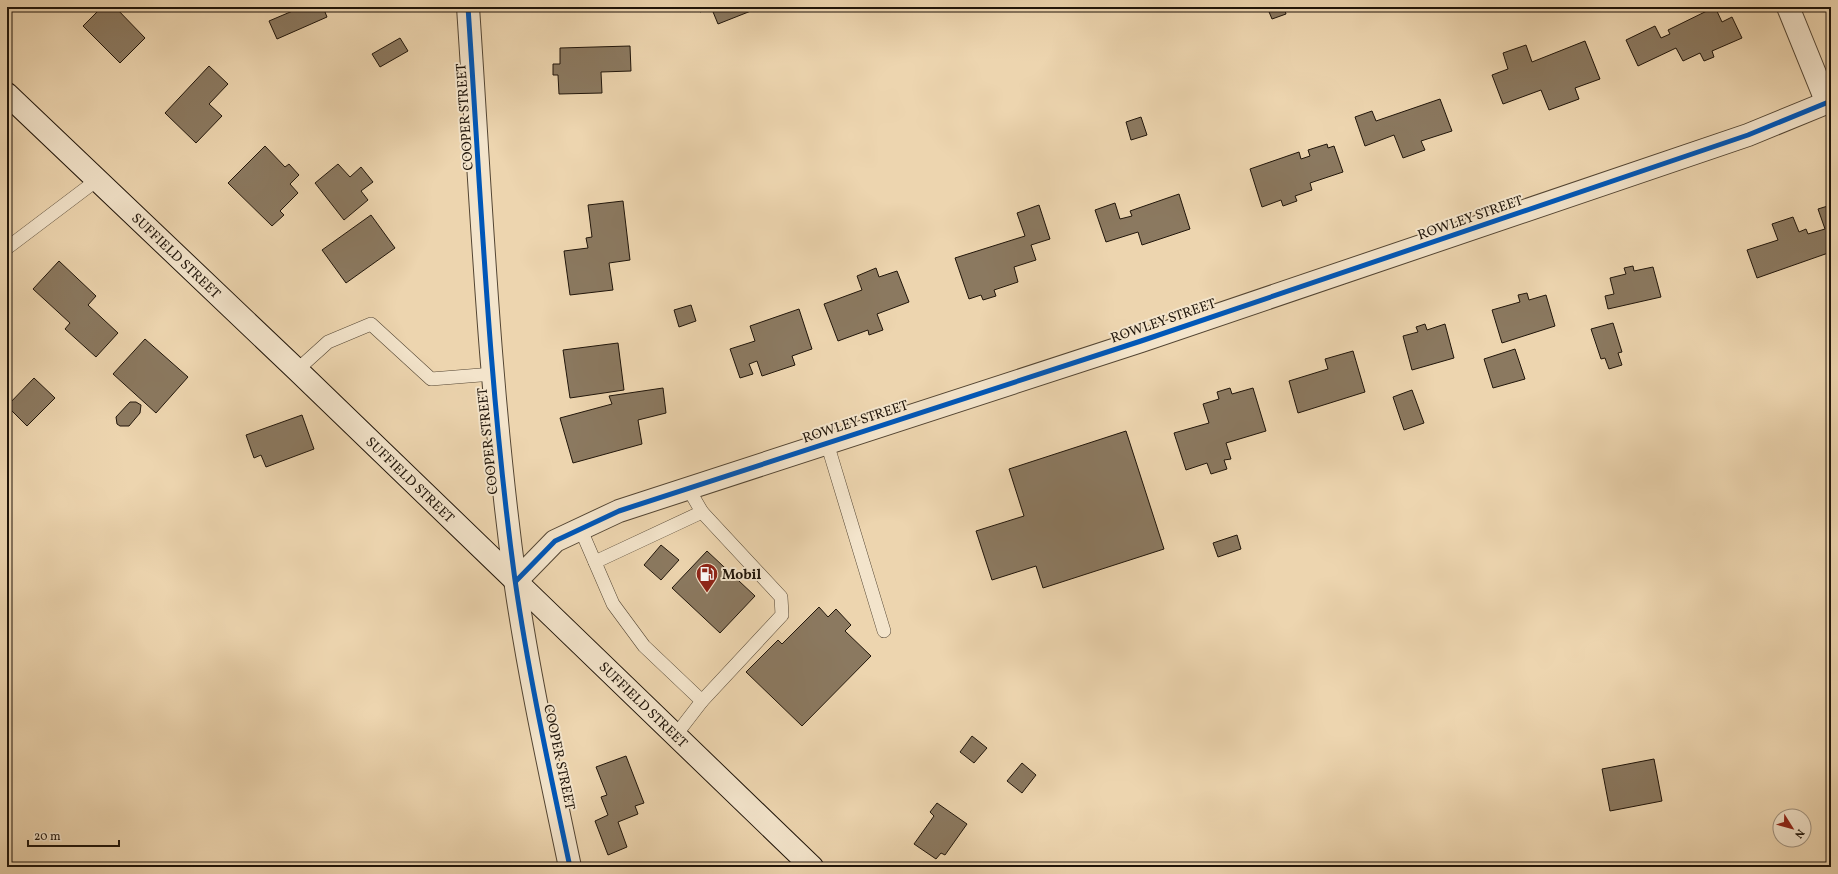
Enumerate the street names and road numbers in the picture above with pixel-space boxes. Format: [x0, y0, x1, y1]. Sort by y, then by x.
street label: COOPER STREET [452, 63, 479, 171]
street label: ROWLEY STREET [1415, 192, 1526, 245]
street label: SUFFIELD STREET [127, 209, 224, 303]
street label: ROWLEY STREET [1108, 295, 1219, 348]
street label: COOPER STREET [473, 386, 504, 495]
street label: ROWLEY STREET [800, 396, 911, 448]
street label: SUFFIELD STREET [361, 433, 458, 528]
street label: SUFFIELD STREET [594, 658, 691, 753]
street label: COOPER STREET [538, 703, 579, 812]

